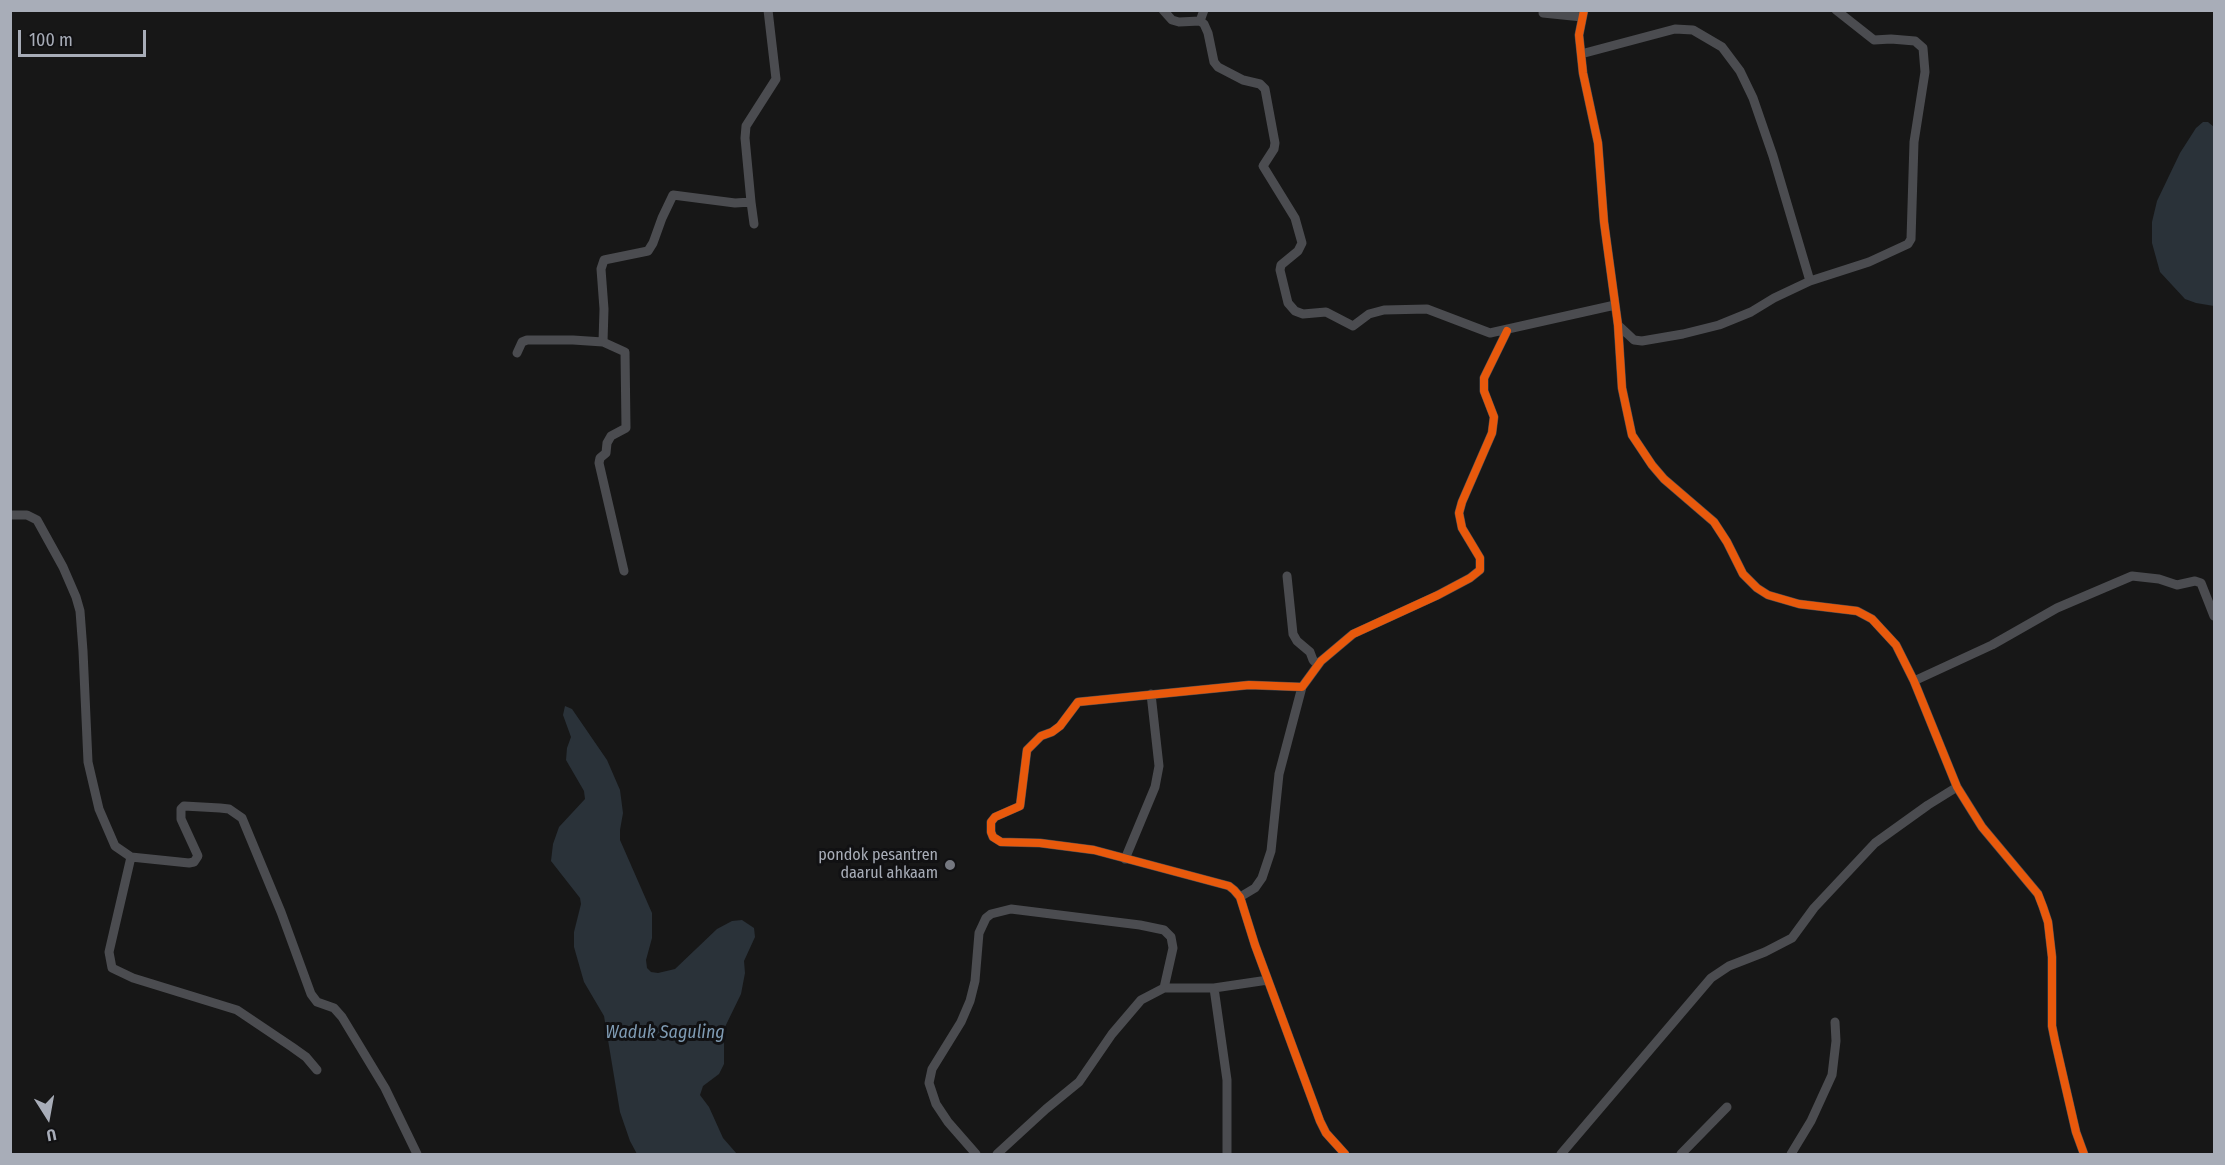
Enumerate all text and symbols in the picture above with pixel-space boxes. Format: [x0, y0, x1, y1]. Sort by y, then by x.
scale bar [21, 18, 148, 56]
text: 100 m [29, 29, 73, 51]
place label: pondok pesantren daarul ahkaam [818, 846, 938, 884]
marker: pondok pesantren daarul ahkaam [943, 858, 957, 872]
water label: Waduk Saguling [605, 1022, 725, 1044]
north arrow [18, 1087, 78, 1147]
text: U [45, 1125, 58, 1145]

